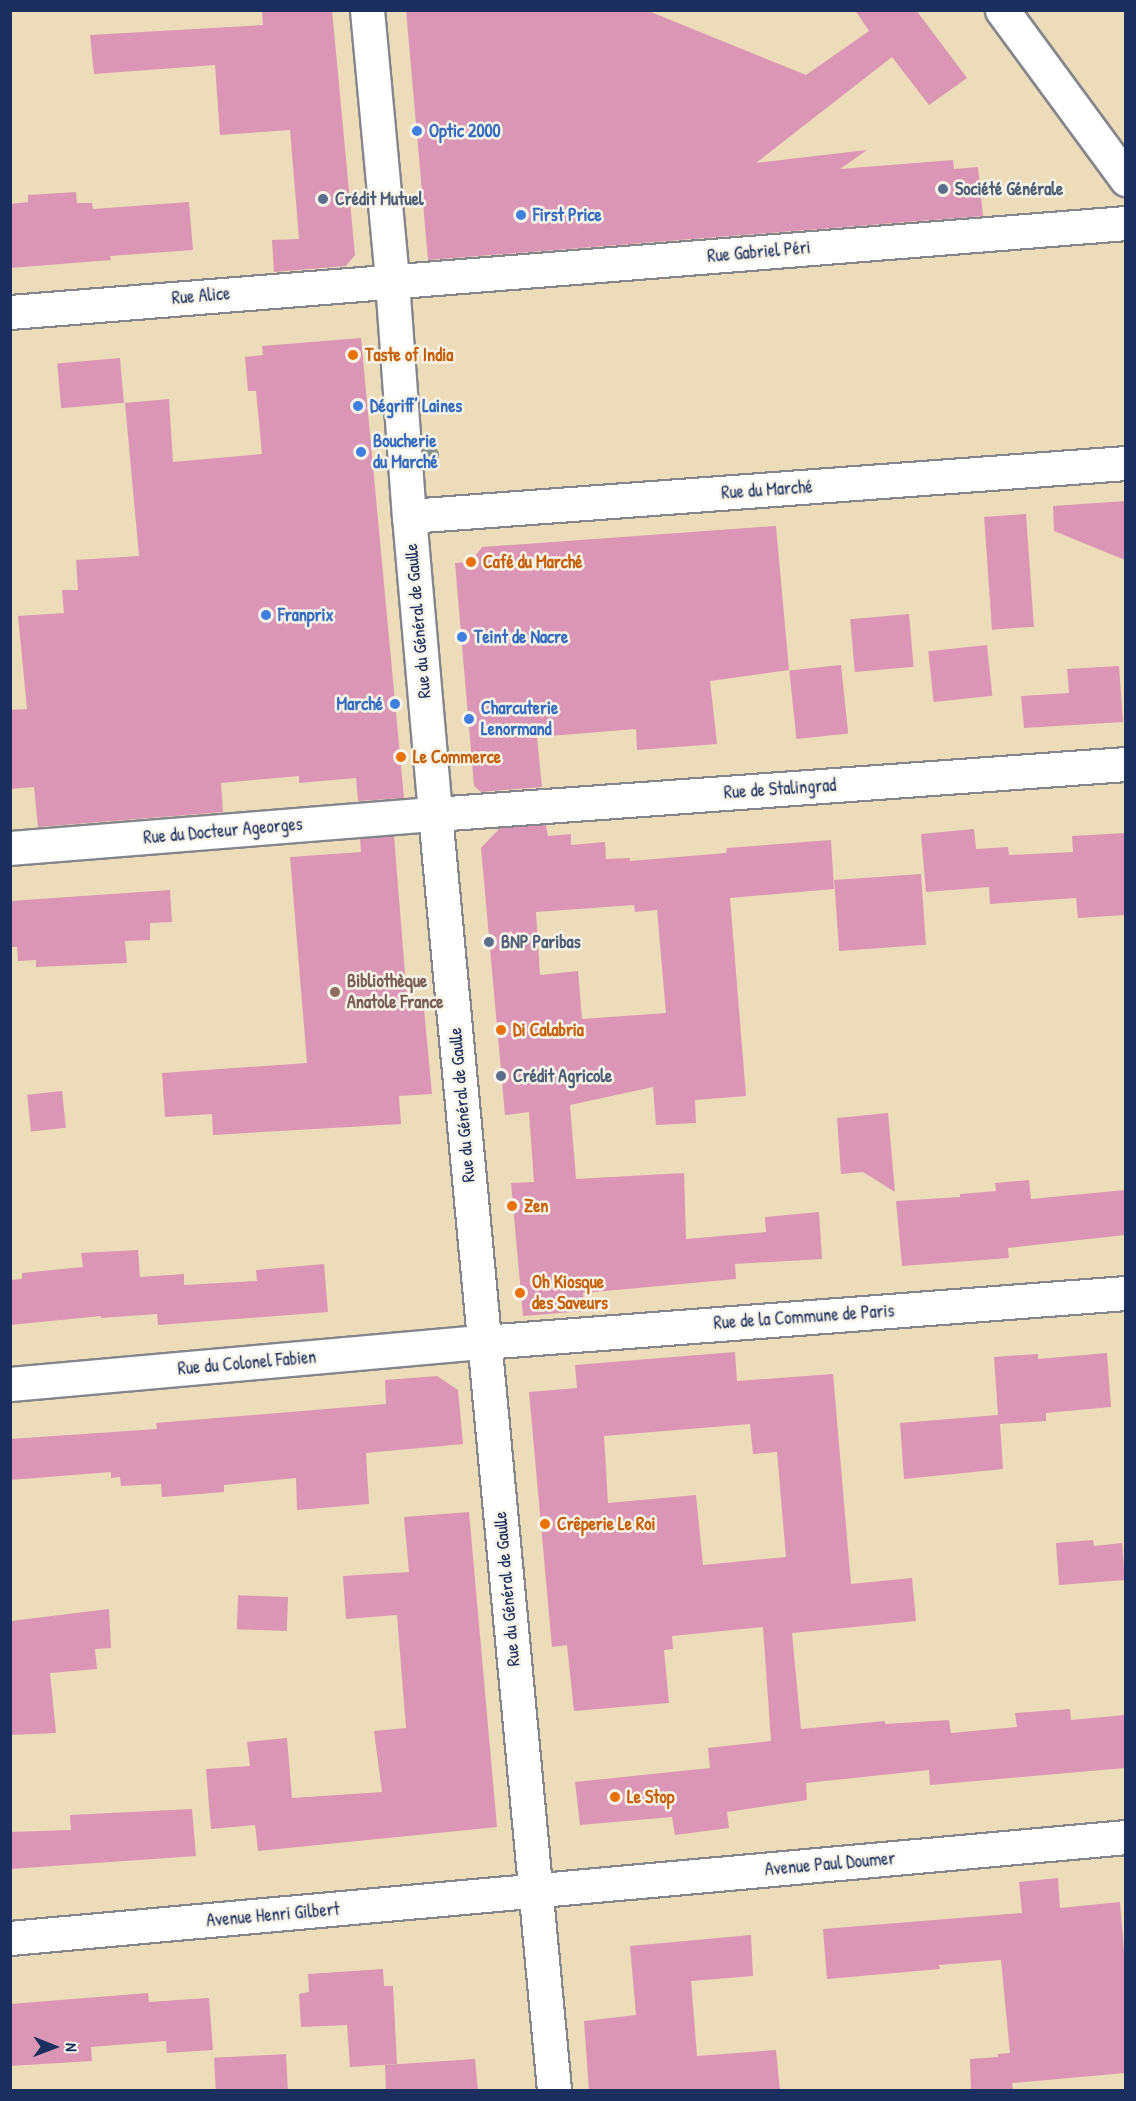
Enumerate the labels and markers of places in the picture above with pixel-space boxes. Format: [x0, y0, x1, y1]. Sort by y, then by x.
place label: Optic 2000 [429, 120, 501, 142]
marker: Optic 2000 [410, 124, 424, 138]
place label: Société Générale [955, 178, 1063, 200]
marker: Société Générale [936, 182, 950, 196]
place label: Crédit Mutuel [335, 188, 424, 210]
marker: Crédit Mutuel [316, 192, 330, 206]
place label: First Price [533, 204, 602, 226]
marker: First Price [514, 208, 528, 222]
place label: Taste of India [365, 344, 453, 366]
marker: Taste of India [346, 348, 360, 362]
place label: Dégriff’ Laines [370, 395, 462, 417]
marker: Dégriff’ Laines [351, 399, 365, 413]
place label: Boucherie du Marché [373, 431, 438, 474]
marker: Boucherie du Marché [354, 445, 368, 459]
place label: Café du Marché [483, 551, 582, 573]
marker: Café du Marché [464, 555, 478, 569]
place label: Franprix [278, 604, 334, 626]
marker: Franprix [259, 608, 273, 622]
place label: Teint de Nacre [474, 626, 568, 648]
marker: Teint de Nacre [455, 630, 469, 644]
place label: Marché [337, 693, 383, 715]
marker: Marché [388, 697, 402, 711]
place label: Charcuterie Lenormand [481, 698, 558, 740]
marker: Charcuterie Lenormand [462, 712, 476, 726]
place label: Le Commerce [413, 746, 501, 768]
marker: Le Commerce [394, 750, 408, 764]
place label: BNP Paribas [501, 931, 581, 953]
marker: BNP Paribas [482, 935, 496, 949]
place label: Bibliothèque Anatole France [347, 971, 444, 1014]
marker: Bibliothèque Anatole France [328, 985, 342, 999]
place label: Di Calabria [513, 1019, 584, 1041]
marker: Di Calabria [494, 1023, 508, 1037]
place label: Crédit Agricole [513, 1065, 612, 1087]
marker: Crédit Agricole [494, 1069, 508, 1083]
place label: Zen [524, 1195, 548, 1217]
marker: Zen [505, 1199, 519, 1213]
place label: Oh Kiosque des Saveurs [532, 1272, 608, 1314]
marker: Oh Kiosque des Saveurs [513, 1286, 527, 1300]
place label: Crêperie Le Roi [557, 1513, 656, 1535]
marker: Crêperie Le Roi [538, 1517, 552, 1531]
place label: Le Stop [627, 1786, 674, 1808]
marker: Le Stop [608, 1790, 622, 1804]

